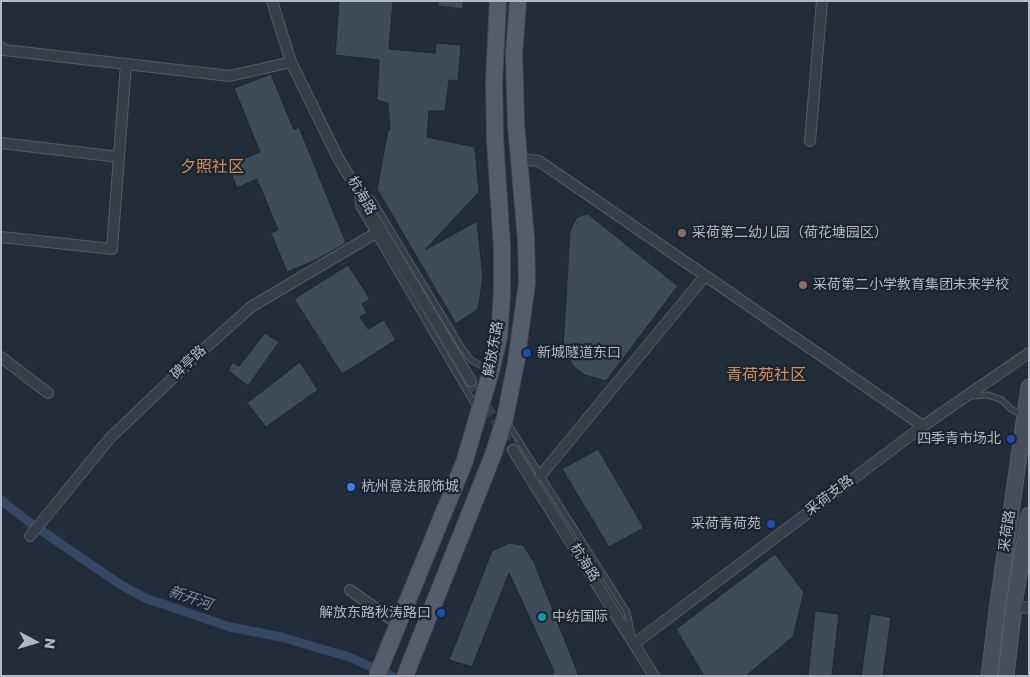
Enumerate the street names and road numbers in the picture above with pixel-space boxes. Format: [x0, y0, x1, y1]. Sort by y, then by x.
street label: 杭海路 [343, 174, 379, 218]
street label: 解放东路 [481, 320, 507, 378]
street label: 碑亭路 [168, 343, 210, 383]
street label: 采荷支路 [803, 472, 857, 520]
street label: 采荷路 [996, 509, 1020, 553]
street label: 杭海路 [566, 541, 602, 585]

